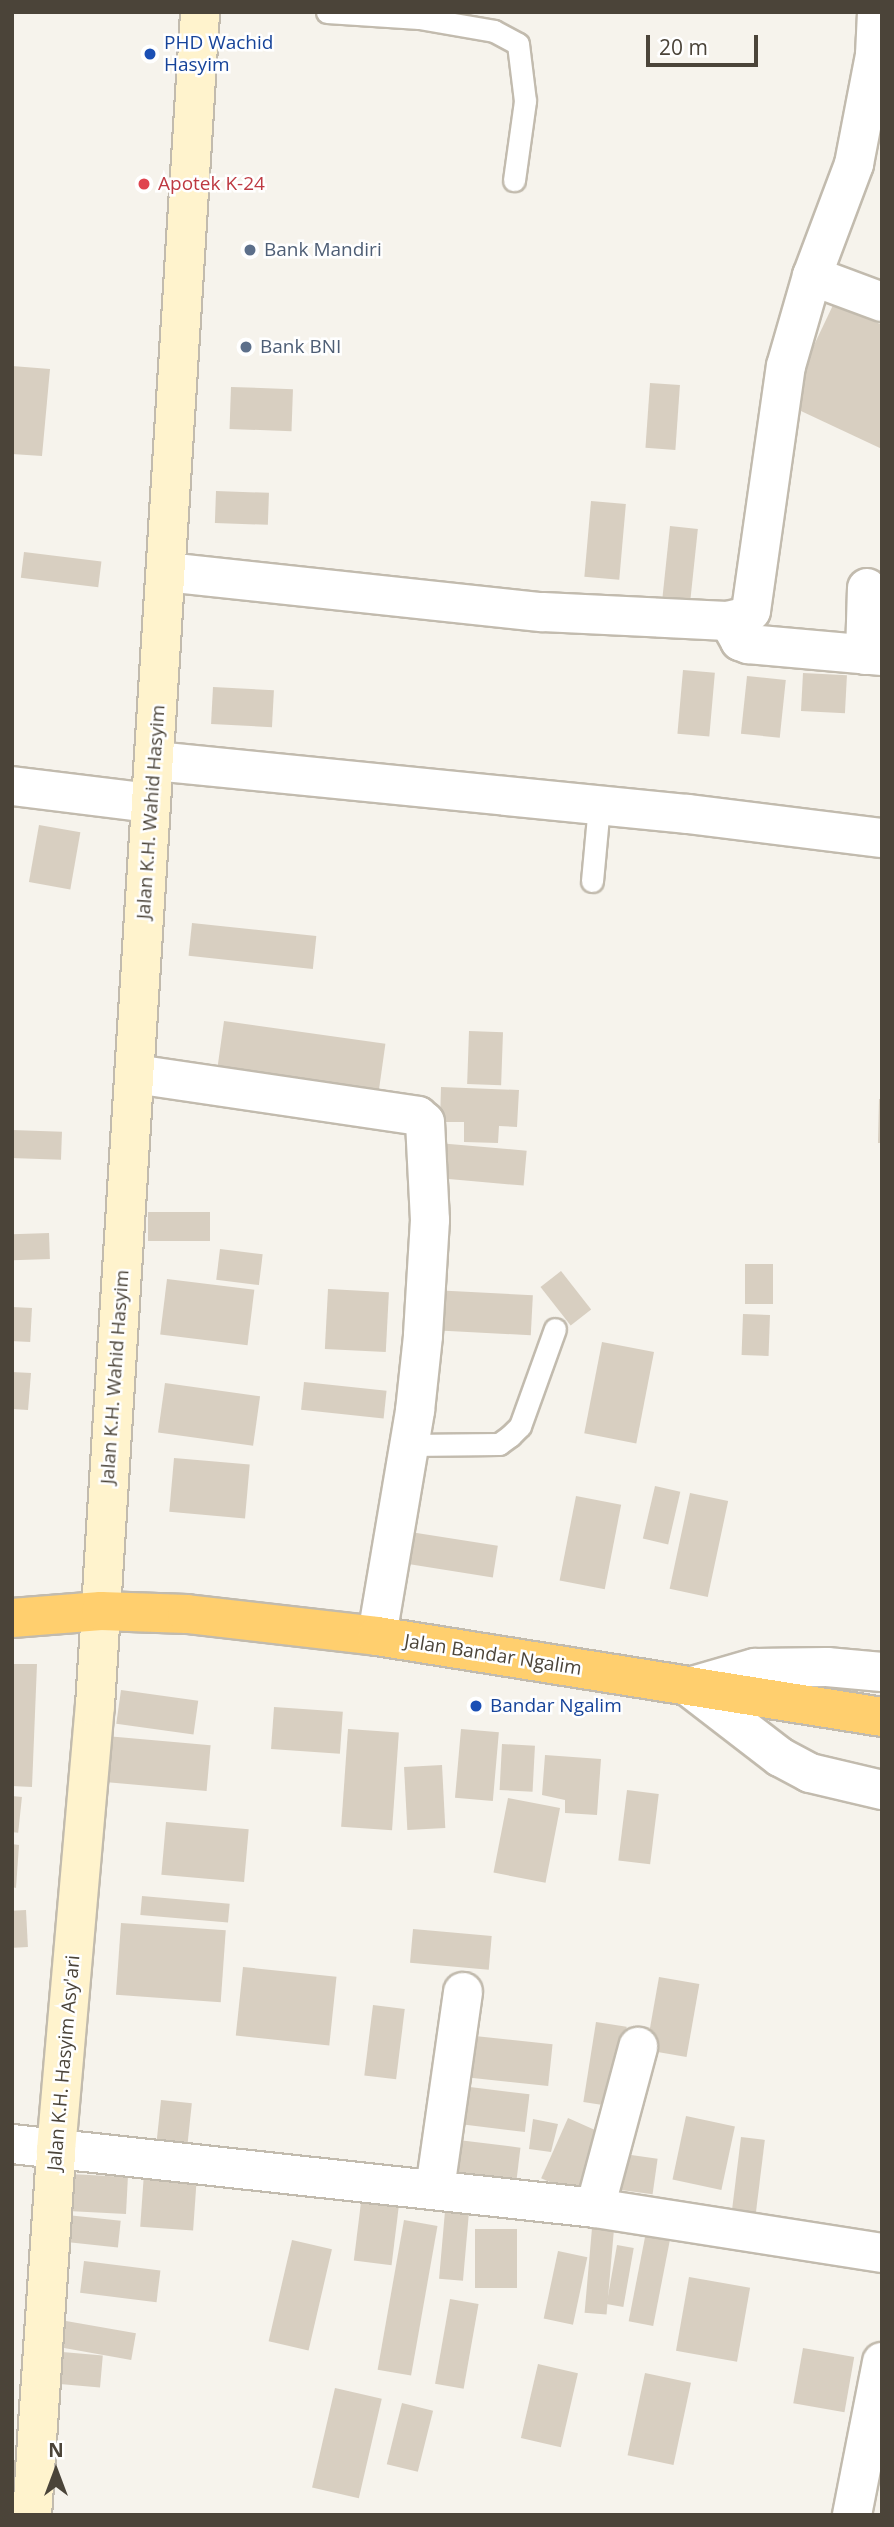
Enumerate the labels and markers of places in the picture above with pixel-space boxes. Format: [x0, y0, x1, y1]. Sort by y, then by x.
place label: PHD Wachid Hasyim [164, 32, 273, 76]
marker: PHD Wachid Hasyim [142, 46, 158, 62]
place label: Apotek K-24 [158, 173, 265, 195]
marker: Apotek K-24 [136, 176, 152, 192]
place label: Bank Mandiri [264, 239, 382, 261]
marker: Bank Mandiri [242, 242, 258, 258]
place label: Bank BNI [260, 336, 341, 358]
marker: Bank BNI [238, 339, 254, 355]
place label: Bandar Ngalim [490, 1695, 622, 1717]
marker: Bandar Ngalim [468, 1698, 484, 1714]

